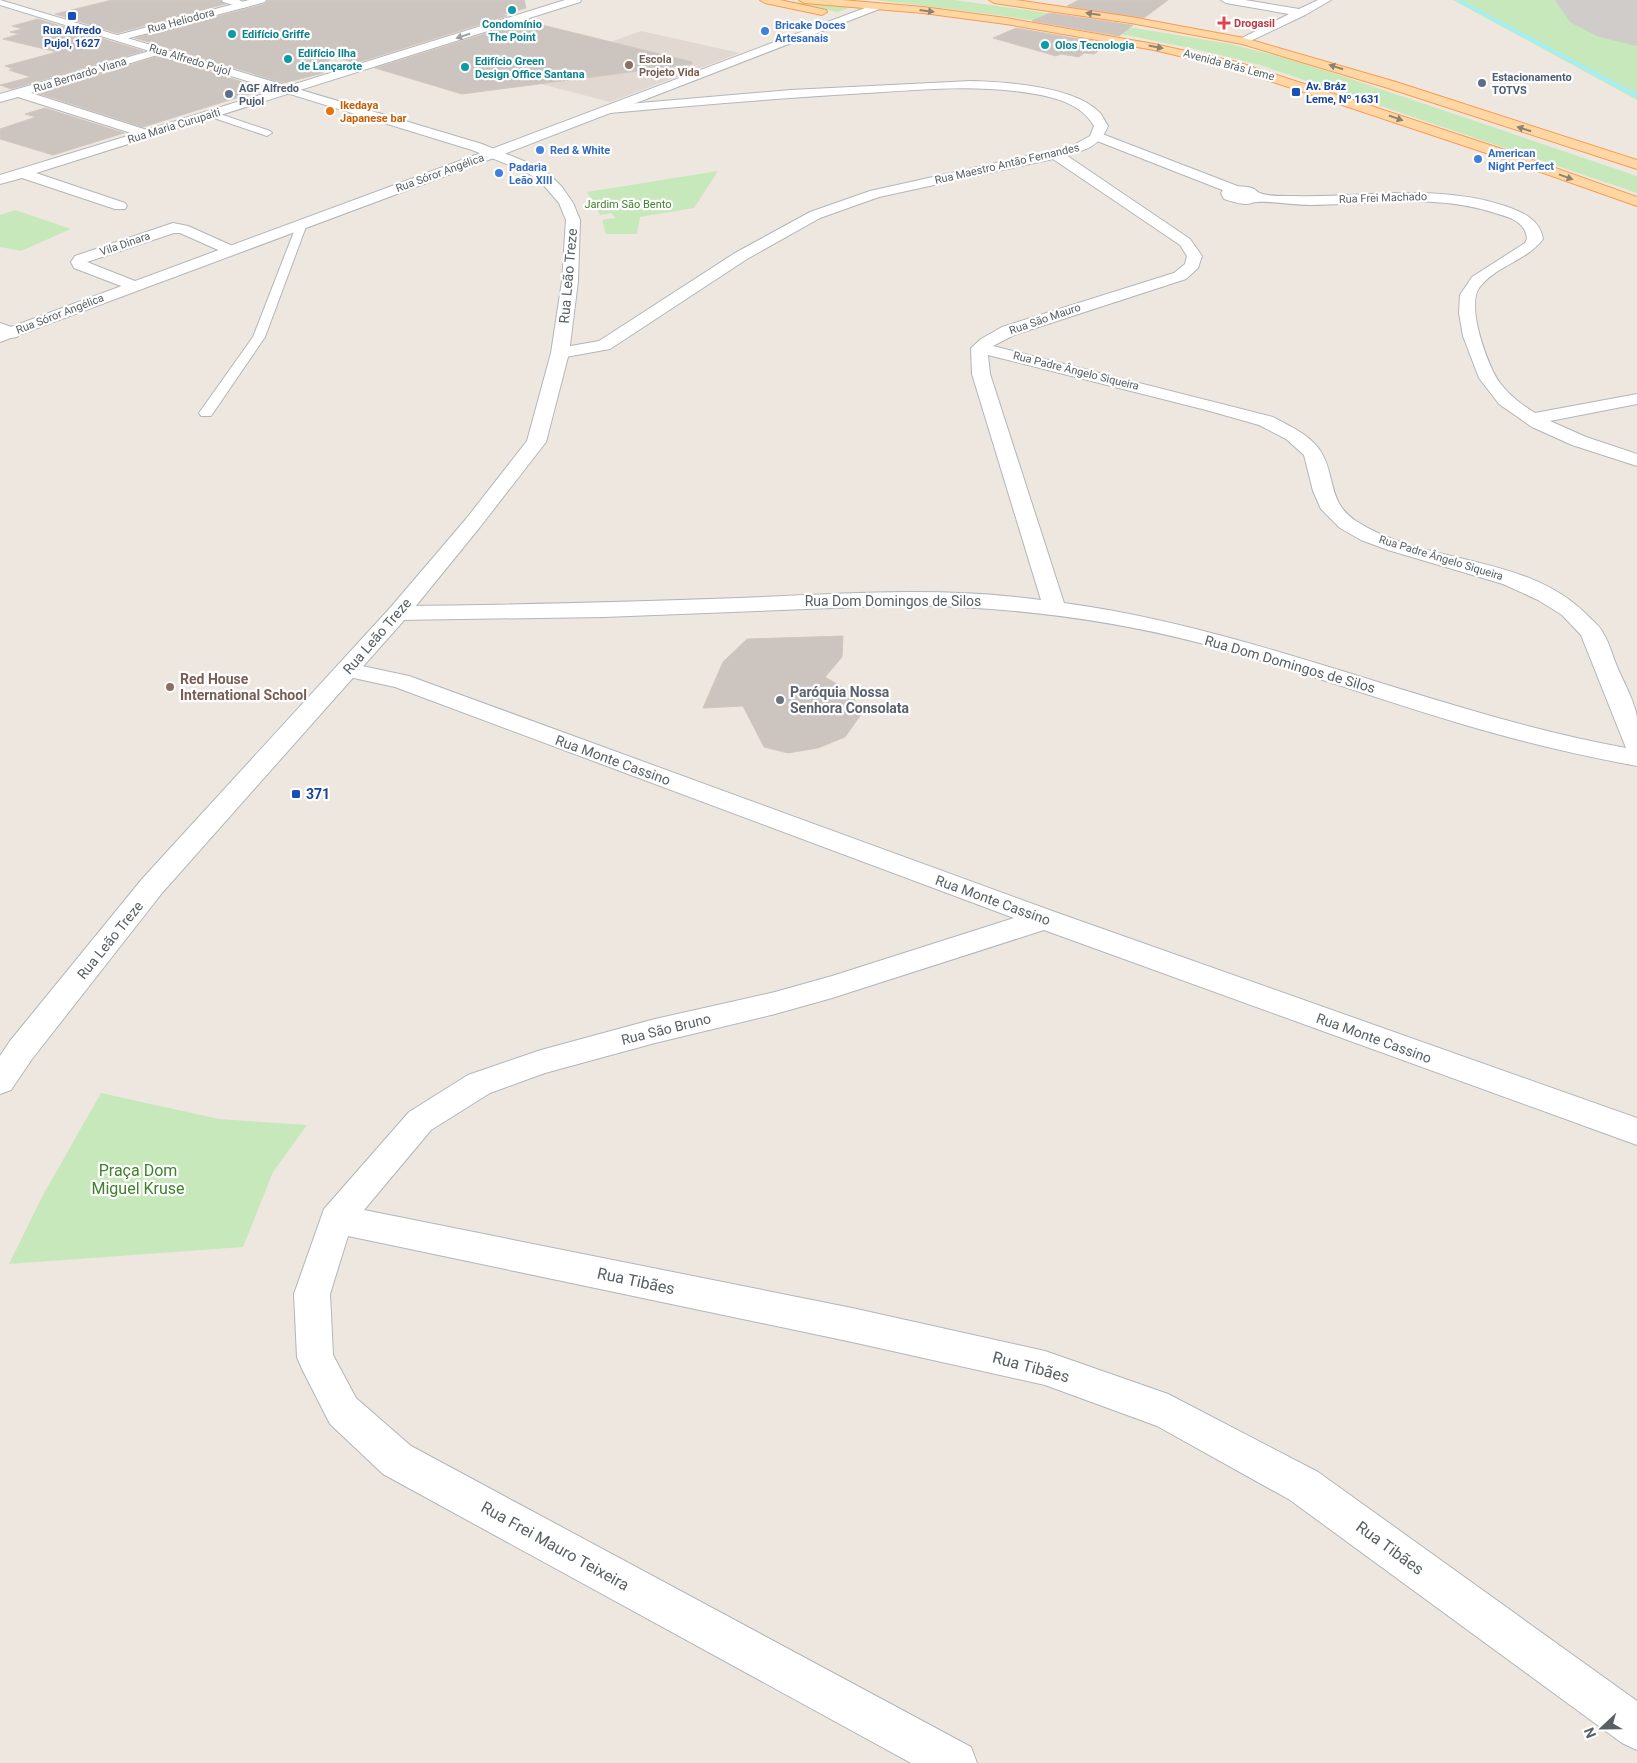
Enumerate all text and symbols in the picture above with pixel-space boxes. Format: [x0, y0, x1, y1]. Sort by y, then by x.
marker: Condomínio The Point [506, 4, 518, 16]
street label: Rua Heliodora [146, 6, 216, 36]
one-way arrow [919, 7, 935, 15]
marker: Rua Alfredo Pujol, 1627 [66, 10, 78, 22]
one-way arrow [1084, 10, 1100, 18]
marker: Drogasil [1218, 17, 1230, 29]
place label: Drogasil [1234, 17, 1275, 30]
place label: Condomínio The Point [482, 18, 542, 44]
place label: Bricake Doces Artesanais [775, 19, 846, 45]
place label: Rua Alfredo Pujol, 1627 [43, 24, 101, 50]
marker: Bricake Doces Artesanais [759, 25, 771, 37]
marker: Edifício Griffe [226, 28, 238, 40]
place label: Edifício Griffe [242, 28, 310, 41]
one-way arrow [455, 32, 470, 40]
marker: Olos Tecnologia [1039, 39, 1051, 51]
place label: Olos Tecnologia [1055, 39, 1134, 52]
street label: Rua Alfredo Pujol [148, 41, 232, 79]
one-way arrow [1149, 44, 1165, 52]
place label: Edifício Ilha de Lançarote [298, 47, 362, 73]
street label: Avenida Brás Leme [1182, 47, 1276, 83]
marker: Edifício Ilha de Lançarote [282, 53, 294, 65]
place label: Escola Projeto Vida [639, 53, 700, 79]
street label: Rua Bernardo Viana [32, 55, 128, 95]
place label: Edifício Green Design Office Santana [475, 55, 585, 81]
marker: Escola Projeto Vida [623, 59, 635, 71]
marker: Edifício Green Design Office Santana [459, 61, 471, 73]
one-way arrow [1329, 63, 1344, 71]
place label: Estacionamento TOTVS [1492, 71, 1572, 97]
marker: Estacionamento TOTVS [1476, 77, 1488, 89]
place label: Av. Bráz Leme, Nº 1631 [1306, 80, 1380, 106]
place label: AGF Alfredo Pujol [239, 82, 299, 108]
marker: Av. Bráz Leme, Nº 1631 [1290, 86, 1302, 98]
marker: AGF Alfredo Pujol [223, 88, 235, 100]
place label: Ikedaya Japanese bar [340, 99, 407, 125]
marker: Ikedaya Japanese bar [324, 105, 336, 117]
street label: Rua Maria Curupaiti [126, 106, 222, 146]
one-way arrow [1388, 115, 1403, 122]
one-way arrow [1516, 124, 1531, 132]
street label: Rua Maestro Antão Fernandes [933, 141, 1081, 187]
marker: Red & White [534, 144, 546, 156]
place label: Red & White [550, 144, 610, 157]
place label: American Night Perfect [1488, 147, 1554, 173]
street label: Rua Sóror Angélica [394, 151, 486, 195]
marker: American Night Perfect [1472, 153, 1484, 165]
place label: Padaria Leão XIII [509, 161, 552, 187]
marker: Padaria Leão XIII [493, 167, 505, 179]
one-way arrow [1558, 174, 1573, 181]
street label: Rua Frei Machado [1339, 190, 1427, 206]
park label: Jardim São Bento [585, 198, 671, 211]
street label: Rua Leão Treze [556, 228, 580, 324]
street label: Vila Dinara [98, 229, 152, 259]
street label: Rua Sóror Angélica [14, 291, 106, 337]
street label: Rua São Mauro [1008, 301, 1082, 337]
street label: Rua Padre Ângelo Siqueira [1012, 349, 1140, 393]
street label: Rua Padre Ângelo Siqueira [1377, 533, 1505, 583]
street label: Rua Dom Domingos de Silos [805, 593, 981, 609]
street label: Rua Leão Treze [340, 595, 414, 677]
street label: Rua Dom Domingos de Silos [1203, 632, 1377, 696]
place label: Red House International School [180, 671, 307, 703]
marker: Red House International School [164, 681, 176, 693]
place label: Paróquia Nossa Senhora Consolata [790, 684, 910, 716]
marker: Paróquia Nossa Senhora Consolata [774, 694, 786, 706]
street label: Rua Monte Cassino [553, 732, 673, 788]
place label: 371 [306, 786, 330, 802]
marker: 371 [290, 788, 302, 800]
street label: Rua Monte Cassino [933, 872, 1053, 928]
street label: Rua Leão Treze [74, 898, 146, 982]
street label: Rua São Bruno [620, 1010, 712, 1048]
street label: Rua Monte Cassino [1314, 1010, 1434, 1066]
park label: Praça Dom Miguel Kruse [91, 1161, 185, 1198]
street label: Rua Tibães [595, 1264, 677, 1298]
street label: Rua Tibães [990, 1348, 1072, 1386]
street label: Rua Frei Mauro Teixeira [478, 1497, 632, 1595]
street label: Rua Tibães [1352, 1517, 1428, 1579]
north arrow [1577, 1703, 1627, 1753]
text: N [1581, 1725, 1599, 1740]

